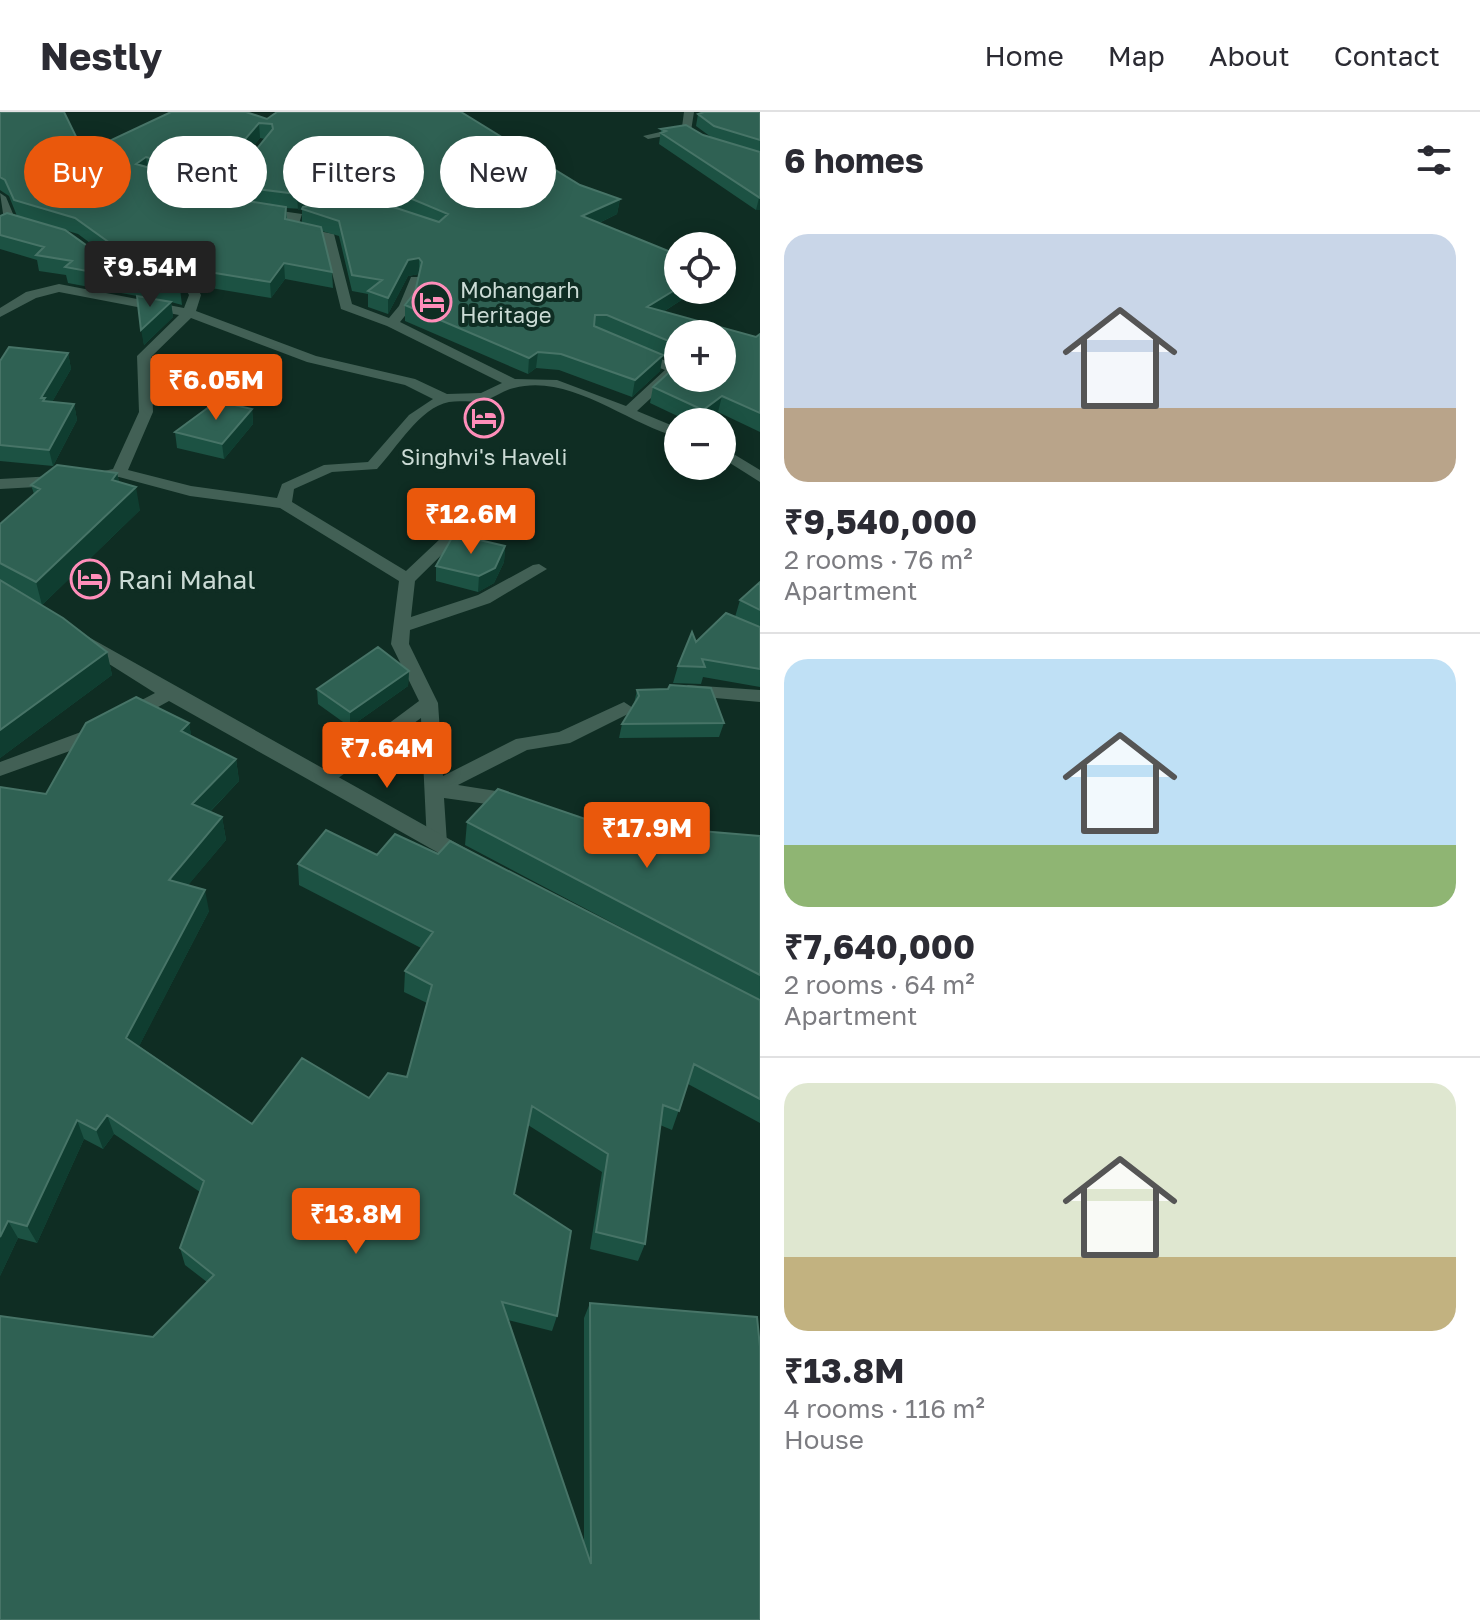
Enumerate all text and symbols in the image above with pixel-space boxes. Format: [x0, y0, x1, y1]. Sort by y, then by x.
text: Nestly [40, 33, 162, 78]
text: Home [985, 39, 1064, 72]
text: Map [1108, 39, 1165, 72]
text: About [1209, 39, 1290, 72]
text: Contact [1334, 39, 1440, 72]
chip: Buy [24, 136, 131, 208]
chip: Rent [147, 136, 267, 208]
chip: Filters [283, 136, 424, 208]
chip: New [440, 136, 556, 208]
icon: filters [1412, 138, 1456, 182]
text: 6 homes [784, 140, 924, 180]
map controls [664, 232, 736, 480]
button: locate [664, 232, 736, 304]
pin: ₹9.54M [85, 241, 215, 309]
text: ₹9.54M [103, 251, 197, 282]
place label: Mohangarh Heritage [460, 276, 580, 328]
hotel icon: Mohangarh Heritage [411, 281, 453, 323]
icon: home [1048, 286, 1192, 430]
button: + [664, 320, 736, 392]
pin: ₹6.05M [151, 354, 281, 422]
text: ₹6.05M [168, 364, 264, 395]
hotel icon: Singhvi's Haveli [463, 397, 505, 439]
button: − [664, 408, 736, 480]
place label: Singhvi's Haveli [401, 443, 567, 470]
pin: ₹12.6M [406, 488, 536, 556]
text: ₹12.6M [425, 498, 517, 529]
text: ₹9,540,000 [784, 501, 977, 541]
text: 2 rooms · 76 m² [784, 544, 973, 575]
hotel icon: Rani Mahal [69, 558, 111, 600]
place label: Rani Mahal [118, 564, 256, 595]
text: Apartment [784, 575, 917, 606]
icon: home [1048, 711, 1192, 855]
pin: ₹7.64M [322, 722, 452, 790]
text: ₹7.64M [340, 732, 434, 763]
pin: ₹17.9M [582, 802, 712, 870]
text: ₹17.9M [602, 812, 692, 843]
text: ₹7,640,000 [784, 926, 975, 966]
text: 2 rooms · 64 m² [784, 969, 975, 1000]
text: Apartment [784, 1000, 917, 1031]
icon: home [1048, 1135, 1192, 1279]
pin: ₹13.8M [291, 1188, 421, 1256]
text: ₹13.8M [310, 1198, 402, 1229]
text: ₹13.8M [784, 1350, 905, 1390]
text: 4 rooms · 116 m² [784, 1393, 985, 1424]
text: House [784, 1424, 864, 1455]

